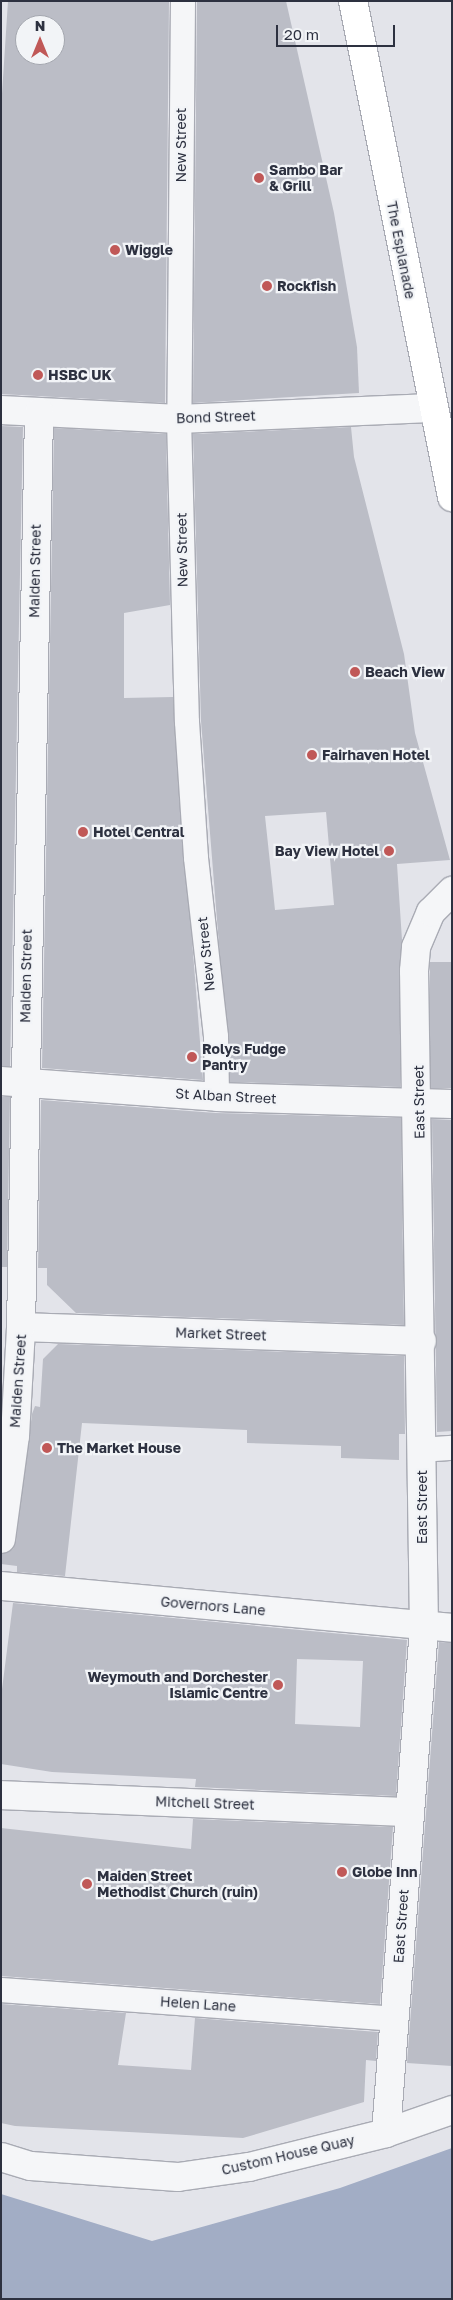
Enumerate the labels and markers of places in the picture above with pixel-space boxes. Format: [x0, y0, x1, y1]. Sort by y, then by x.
place label: Sambo Bar & Grill [269, 162, 343, 194]
marker: Sambo Bar & Grill [253, 172, 265, 184]
place label: Wiggle [125, 242, 173, 258]
marker: Wiggle [109, 244, 121, 256]
place label: Rockfish [277, 278, 336, 294]
marker: Rockfish [261, 280, 273, 292]
place label: HSBC UK [48, 367, 112, 383]
marker: HSBC UK [32, 369, 44, 381]
place label: Beach View [365, 664, 445, 680]
marker: Beach View [349, 666, 361, 678]
place label: Fairhaven Hotel [322, 747, 430, 763]
marker: Fairhaven Hotel [306, 749, 318, 761]
place label: Hotel Central [93, 824, 184, 840]
marker: Hotel Central [77, 826, 89, 838]
place label: Bay View Hotel [275, 843, 379, 859]
marker: Bay View Hotel [383, 845, 395, 857]
place label: Rolys Fudge Pantry [202, 1041, 286, 1074]
marker: Rolys Fudge Pantry [186, 1051, 198, 1063]
place label: The Market House [57, 1440, 181, 1456]
marker: The Market House [41, 1442, 53, 1454]
place label: Weymouth and Dorchester Islamic Centre [88, 1669, 268, 1701]
marker: Weymouth and Dorchester Islamic Centre [272, 1679, 284, 1691]
place label: Globe Inn [352, 1864, 417, 1880]
marker: Globe Inn [336, 1866, 348, 1878]
place label: Maiden Street Methodist Church (ruin) [97, 1868, 258, 1900]
marker: Maiden Street Methodist Church (ruin) [81, 1878, 93, 1890]

